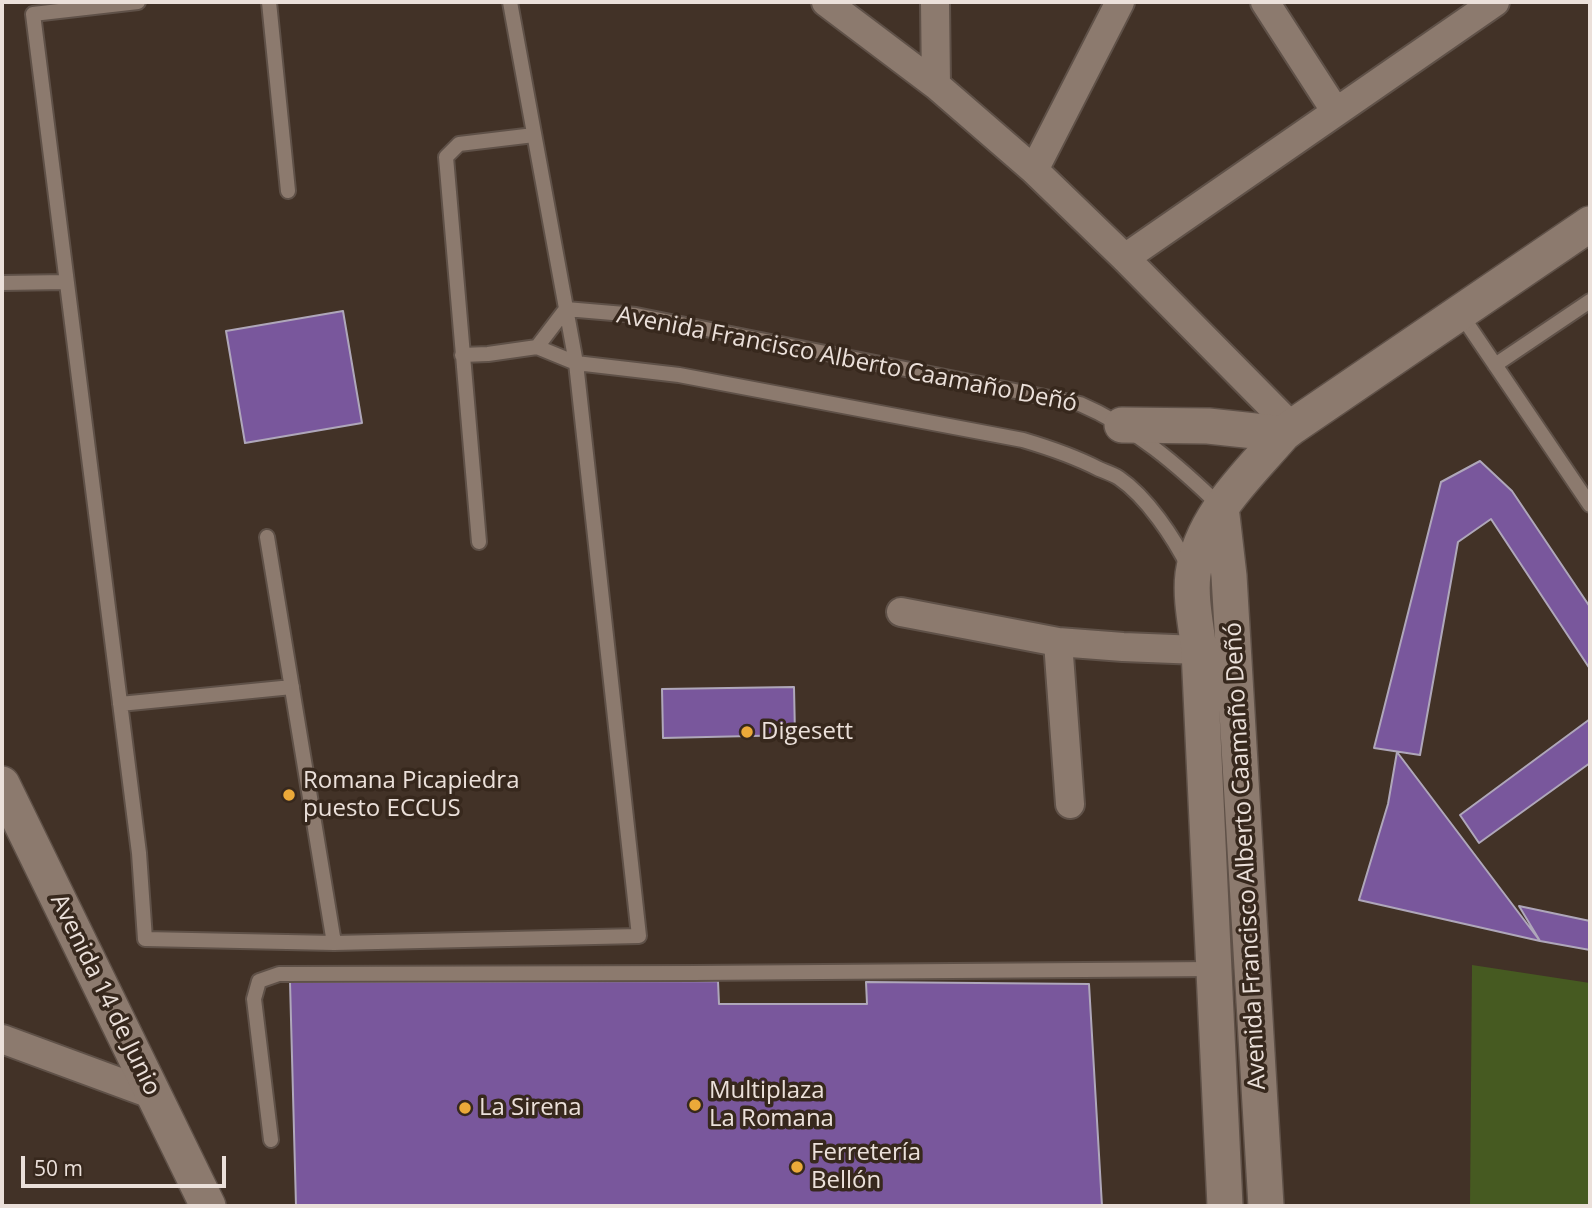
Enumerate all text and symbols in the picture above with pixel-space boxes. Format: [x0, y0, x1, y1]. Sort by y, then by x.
street label: Avenida Francisco Alberto Caamaño Deñó [614, 301, 1080, 419]
street label: Avenida Francisco Alberto Caamaño Deñó [1219, 621, 1273, 1091]
place label: Digesett [761, 718, 853, 746]
marker: Digesett [739, 724, 755, 740]
place label: Romana Picapiedra puesto ECCUS [303, 767, 519, 823]
marker: Romana Picapiedra puesto ECCUS [281, 787, 297, 803]
street label: Avenida 14 de Junio [44, 890, 166, 1100]
place label: Multiplaza La Romana [709, 1077, 834, 1133]
place label: La Sirena [479, 1094, 582, 1122]
marker: Multiplaza La Romana [687, 1097, 703, 1113]
marker: La Sirena [457, 1100, 473, 1116]
place label: Ferretería Bellón [811, 1139, 921, 1195]
scale bar [24, 1142, 229, 1186]
text: 50 m [34, 1154, 83, 1182]
marker: Ferretería Bellón [789, 1159, 805, 1175]

